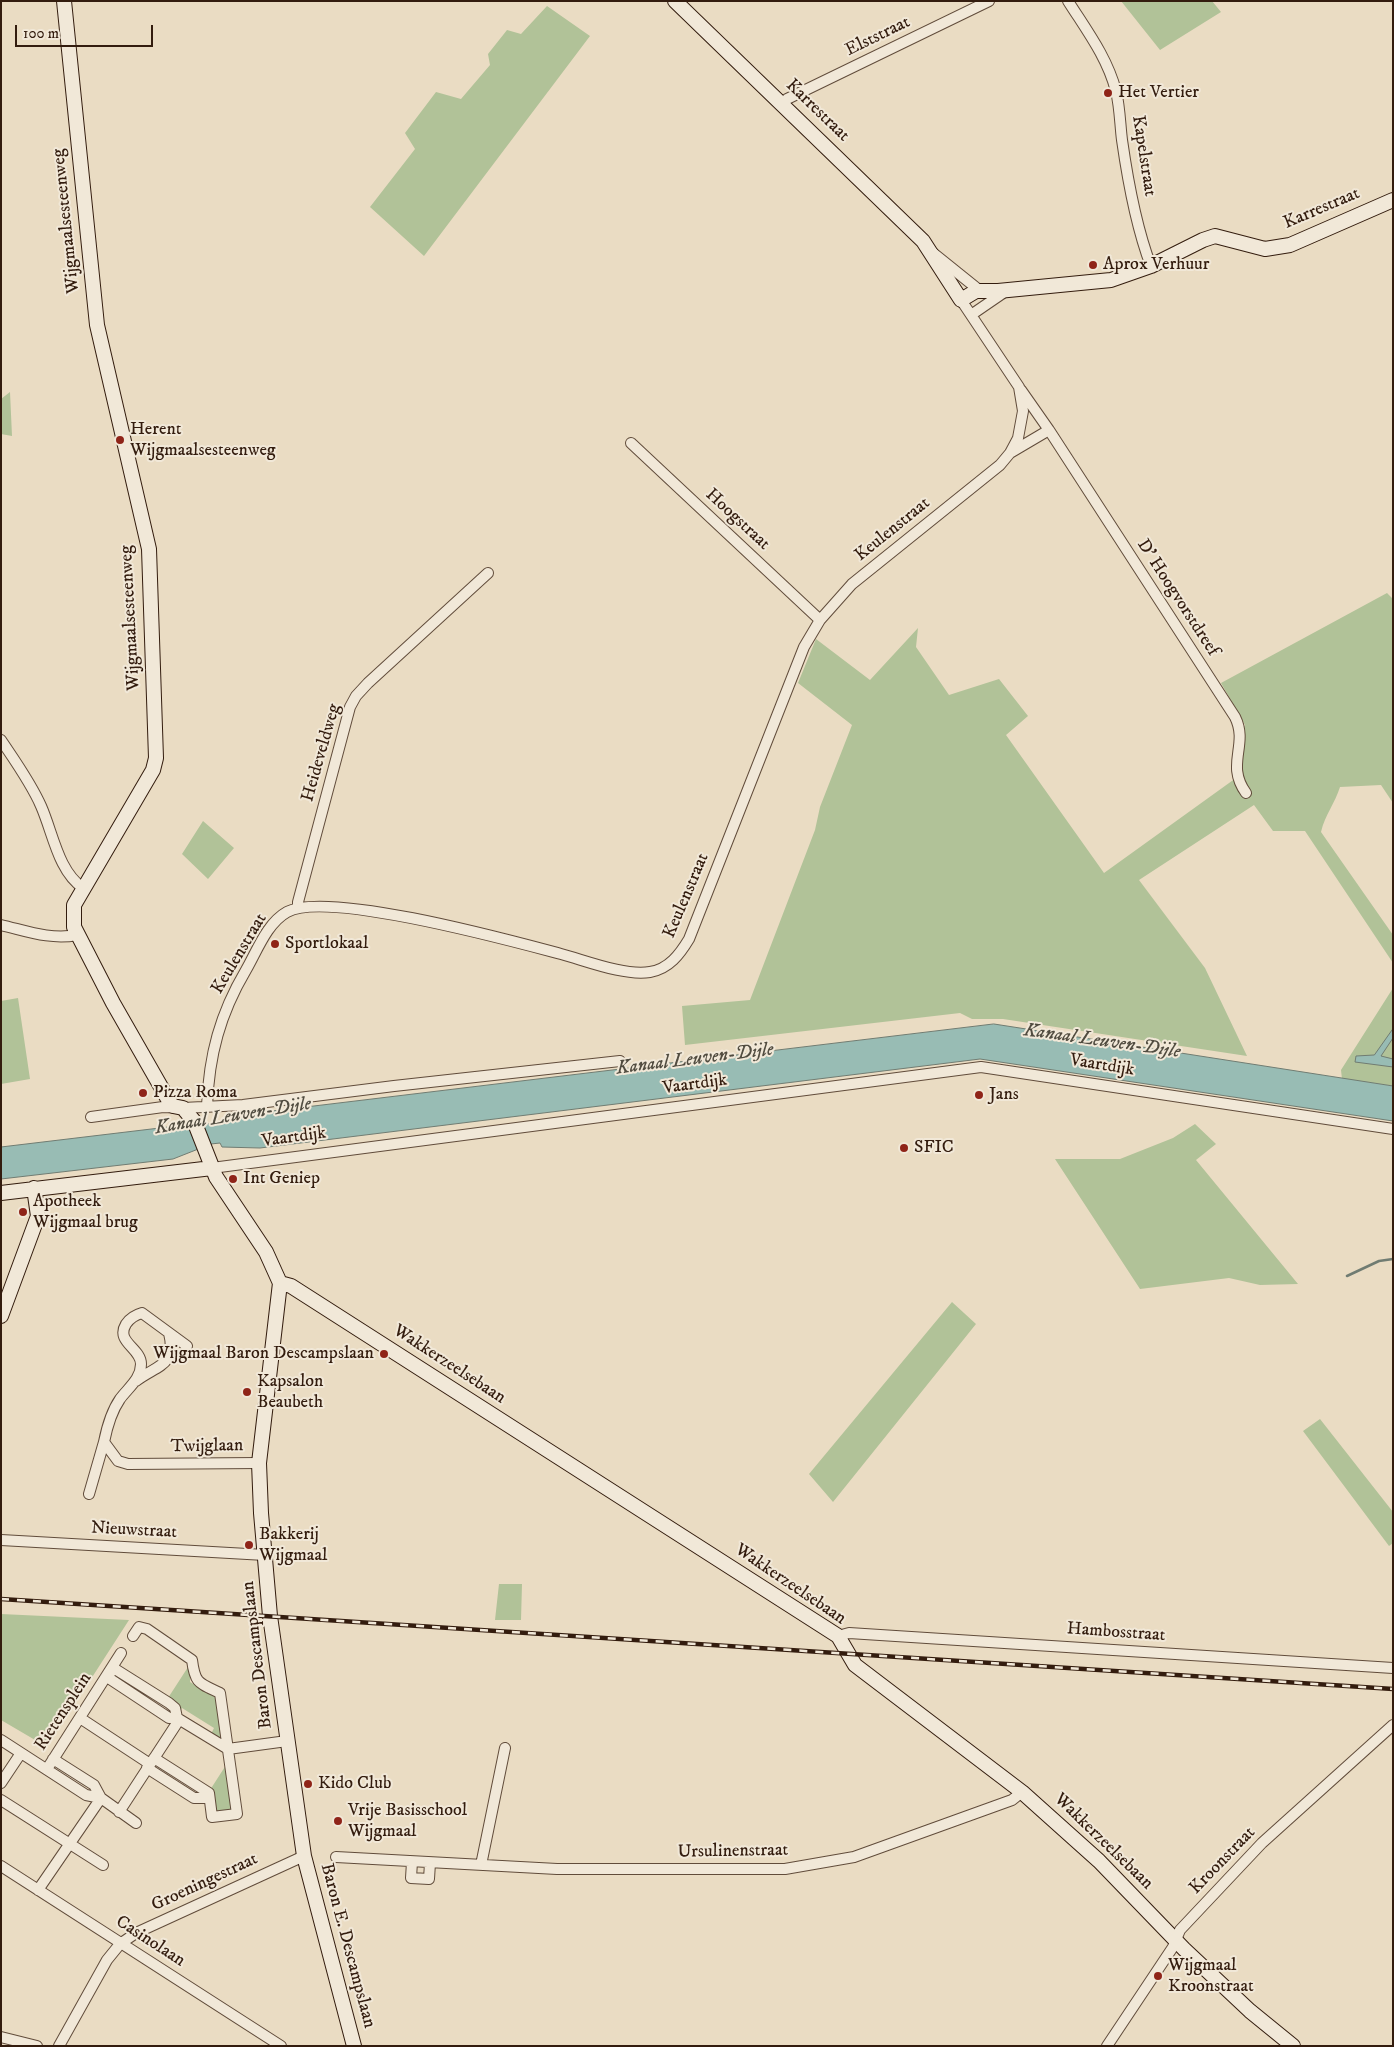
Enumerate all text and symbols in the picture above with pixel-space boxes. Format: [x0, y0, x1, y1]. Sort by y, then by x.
street label: Elststraat [842, 12, 914, 62]
scale bar [18, 15, 155, 47]
text: 100 m [23, 24, 59, 43]
street label: Karrestraat [780, 75, 854, 147]
place label: Het Vertier [1118, 82, 1199, 104]
marker: Het Vertier [1102, 87, 1114, 99]
street label: Kapelstraat [1126, 114, 1160, 198]
street label: Wijgmaalsesteenweg [49, 147, 85, 295]
street label: Karrestraat [1281, 183, 1363, 235]
place label: Aprox Verhuur [1103, 254, 1210, 276]
marker: Aprox Verhuur [1087, 259, 1099, 271]
place label: Herent Wijgmaalsesteenweg [130, 419, 276, 462]
marker: Herent Wijgmaalsesteenweg [114, 434, 126, 446]
street label: Hoogstraat [700, 485, 774, 555]
street label: Keulenstraat [851, 493, 935, 567]
street label: D' Hoogvorstdreef [1131, 536, 1223, 660]
street label: Wijgmaalsesteenweg [116, 545, 146, 691]
street label: Heideveldweg [298, 702, 346, 804]
street label: Keulenstraat [659, 850, 715, 942]
street label: Keulenstraat [207, 910, 273, 998]
place label: Sportlokaal [285, 933, 368, 955]
marker: Sportlokaal [269, 938, 281, 950]
water label: Kanaal Leuven-Dijle [1022, 1020, 1182, 1064]
water label: Kanaal Leuven-Dijle [615, 1039, 775, 1081]
street label: Vaartdijk [1068, 1050, 1136, 1082]
street label: Vaartdijk [661, 1070, 729, 1100]
place label: Pizza Roma [153, 1082, 237, 1104]
place label: Jans [989, 1084, 1019, 1106]
marker: Pizza Roma [137, 1087, 149, 1099]
marker: Jans [973, 1089, 985, 1101]
water label: Kanaal Leuven-Dijle [153, 1093, 313, 1141]
street label: Vaartdijk [260, 1123, 328, 1153]
place label: SFIC [914, 1137, 954, 1159]
marker: SFIC [898, 1142, 910, 1154]
place label: Int Geniep [243, 1168, 320, 1190]
marker: Int Geniep [227, 1173, 239, 1185]
place label: Apotheek Wijgmaal brug [33, 1191, 138, 1234]
marker: Apotheek Wijgmaal brug [17, 1206, 29, 1218]
street label: Wakkerzeelsebaan [389, 1321, 509, 1409]
place label: Wijgmaal Baron Descampslaan [153, 1343, 374, 1365]
marker: Wijgmaal Baron Descampslaan [378, 1348, 390, 1360]
place label: Kapsalon Beaubeth [257, 1371, 323, 1414]
marker: Kapsalon Beaubeth [241, 1386, 253, 1398]
street label: Twijglaan [171, 1436, 243, 1458]
street label: Nieuwstraat [90, 1518, 178, 1544]
place label: Bakkerij Wijgmaal [259, 1524, 327, 1566]
marker: Bakkerij Wijgmaal [243, 1539, 255, 1551]
street label: Wakkerzeelsebaan [730, 1540, 850, 1630]
street label: Baron Descampslaan [238, 1580, 278, 1730]
street label: Hambosstraat [1066, 1619, 1166, 1647]
street label: Rietensplein [31, 1669, 97, 1755]
place label: Kido Club [318, 1773, 391, 1795]
marker: Kido Club [302, 1778, 314, 1790]
street label: Wakkerzeelsebaan [1049, 1789, 1157, 1895]
place label: Vrije Basisschool Wijgmaal [348, 1800, 467, 1842]
marker: Vrije Basisschool Wijgmaal [332, 1815, 344, 1827]
street label: Kroonstraat [1185, 1823, 1261, 1899]
street label: Ursulinenstraat [678, 1840, 788, 1864]
street label: Groeningestraat [148, 1849, 262, 1917]
street label: Baron E. Descampslaan [315, 1861, 379, 2031]
street label: Casinolaan [111, 1912, 189, 1972]
place label: Wijgmaal Kroonstraat [1168, 1955, 1254, 1998]
marker: Wijgmaal Kroonstraat [1152, 1970, 1164, 1982]

